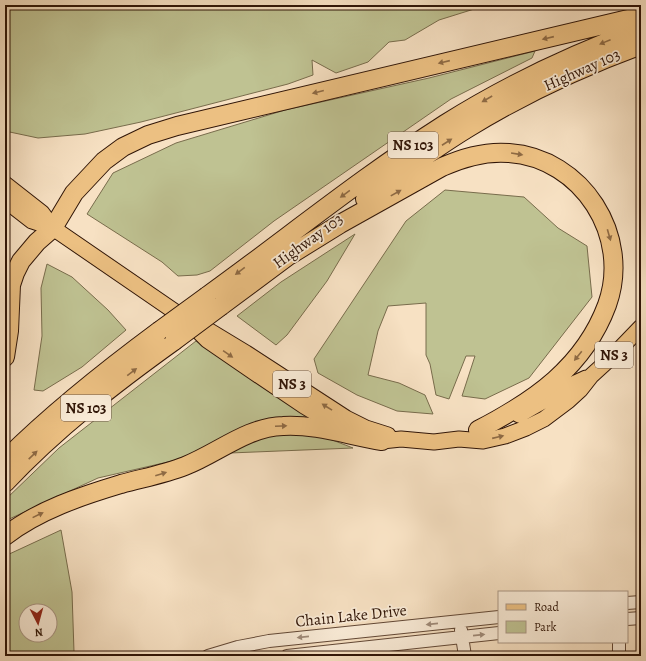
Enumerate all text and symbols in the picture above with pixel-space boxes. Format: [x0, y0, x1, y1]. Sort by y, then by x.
one-way arrow [542, 35, 555, 41]
one-way arrow [598, 40, 610, 46]
street label: Highway 103 [540, 43, 624, 97]
one-way arrow [438, 59, 450, 65]
one-way arrow [311, 90, 324, 96]
one-way arrow [482, 95, 493, 102]
road number: NS 103 [388, 132, 438, 158]
one-way arrow [441, 138, 452, 146]
one-way arrow [511, 151, 523, 157]
one-way arrow [339, 190, 350, 199]
one-way arrow [391, 190, 402, 196]
street label: Highway 103 [268, 208, 348, 274]
one-way arrow [606, 229, 612, 241]
one-way arrow [235, 267, 245, 275]
road number: NS 3 [595, 342, 633, 368]
one-way arrow [222, 350, 233, 358]
one-way arrow [573, 350, 582, 361]
one-way arrow [127, 367, 138, 376]
road number: NS 3 [273, 371, 311, 397]
road number: NS 103 [61, 395, 111, 421]
one-way arrow [322, 403, 332, 411]
one-way arrow [275, 423, 287, 430]
one-way arrow [491, 434, 504, 440]
one-way arrow [28, 451, 37, 460]
one-way arrow [155, 471, 167, 477]
one-way arrow [32, 512, 44, 518]
legend [498, 591, 628, 643]
street label: Chain Lake Drive [294, 599, 408, 633]
text: Road [534, 599, 560, 615]
north arrow [18, 603, 58, 643]
text: Park [534, 619, 557, 635]
one-way arrow [426, 621, 438, 627]
text: N [34, 625, 44, 640]
one-way arrow [473, 632, 485, 639]
one-way arrow [297, 634, 309, 641]

